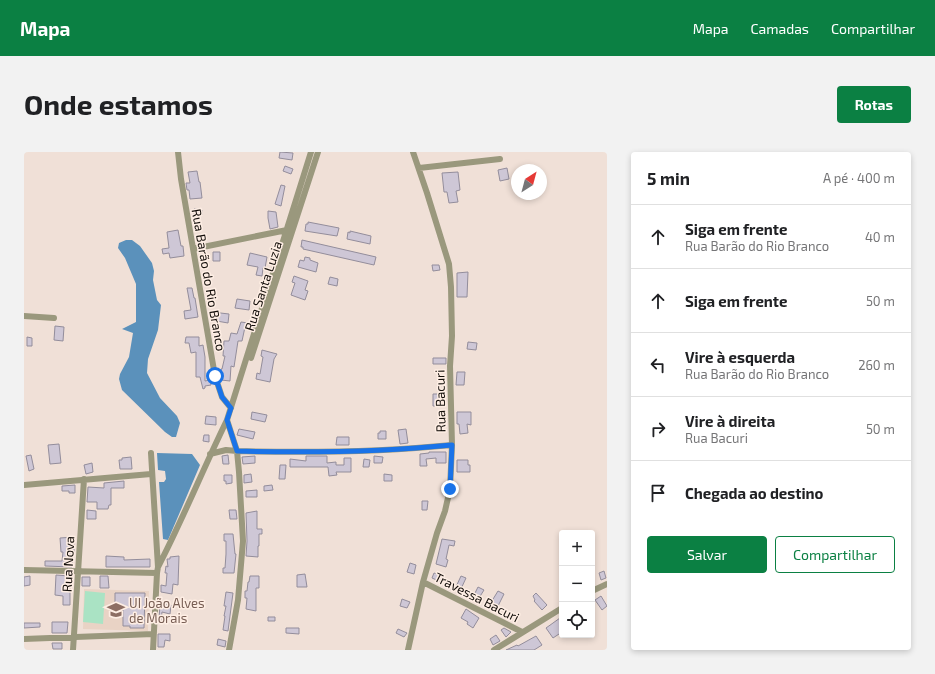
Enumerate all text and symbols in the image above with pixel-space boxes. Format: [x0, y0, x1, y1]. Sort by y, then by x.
text: Mapa [20, 17, 70, 40]
text: Mapa [693, 20, 729, 37]
text: Camadas [751, 20, 809, 37]
text: Compartilhar [831, 20, 915, 37]
button: Rotas [837, 86, 911, 123]
text: Onde estamos [24, 87, 213, 121]
north arrow [511, 164, 547, 200]
text: 5 min [647, 168, 690, 188]
text: A pé · 400 m [823, 170, 895, 186]
street label: Rua Barão do Rio Branco [189, 208, 229, 352]
text: Siga em frente [685, 220, 787, 238]
icon: ahead [647, 226, 669, 248]
text: 40 m [865, 229, 895, 245]
text: Rua Barão do Rio Branco [685, 238, 829, 254]
street label: Rua Santa Luzia [241, 239, 285, 333]
icon: ahead [647, 290, 669, 312]
text: Siga em frente [685, 292, 787, 310]
text: 50 m [866, 293, 895, 309]
text: Vire à esquerda [685, 348, 795, 366]
icon: left [647, 354, 669, 376]
text: 260 m [858, 357, 895, 373]
text: Rua Barão do Rio Branco [685, 366, 829, 382]
route start [206, 367, 224, 385]
street label: Rua Bacuri [431, 369, 449, 433]
text: Vire à direita [685, 412, 775, 430]
icon: right [647, 418, 669, 440]
text: 50 m [866, 421, 895, 437]
text: Rua Bacuri [685, 430, 748, 446]
route end [441, 480, 459, 498]
icon: arrive [647, 482, 669, 504]
text: Chegada ao destino [685, 484, 823, 502]
map controls [559, 530, 595, 638]
button: + [559, 530, 595, 566]
street label: Rua Nova [59, 536, 77, 592]
button: Salvar [647, 536, 767, 573]
button: Compartilhar [775, 536, 895, 573]
button: − [559, 566, 595, 602]
street label: Travessa Bacuri [432, 569, 522, 625]
place label: UI João Alves de Morais [129, 595, 205, 626]
school or university icon: UI João Alves de Morais [106, 600, 126, 620]
button: locate [559, 602, 595, 638]

